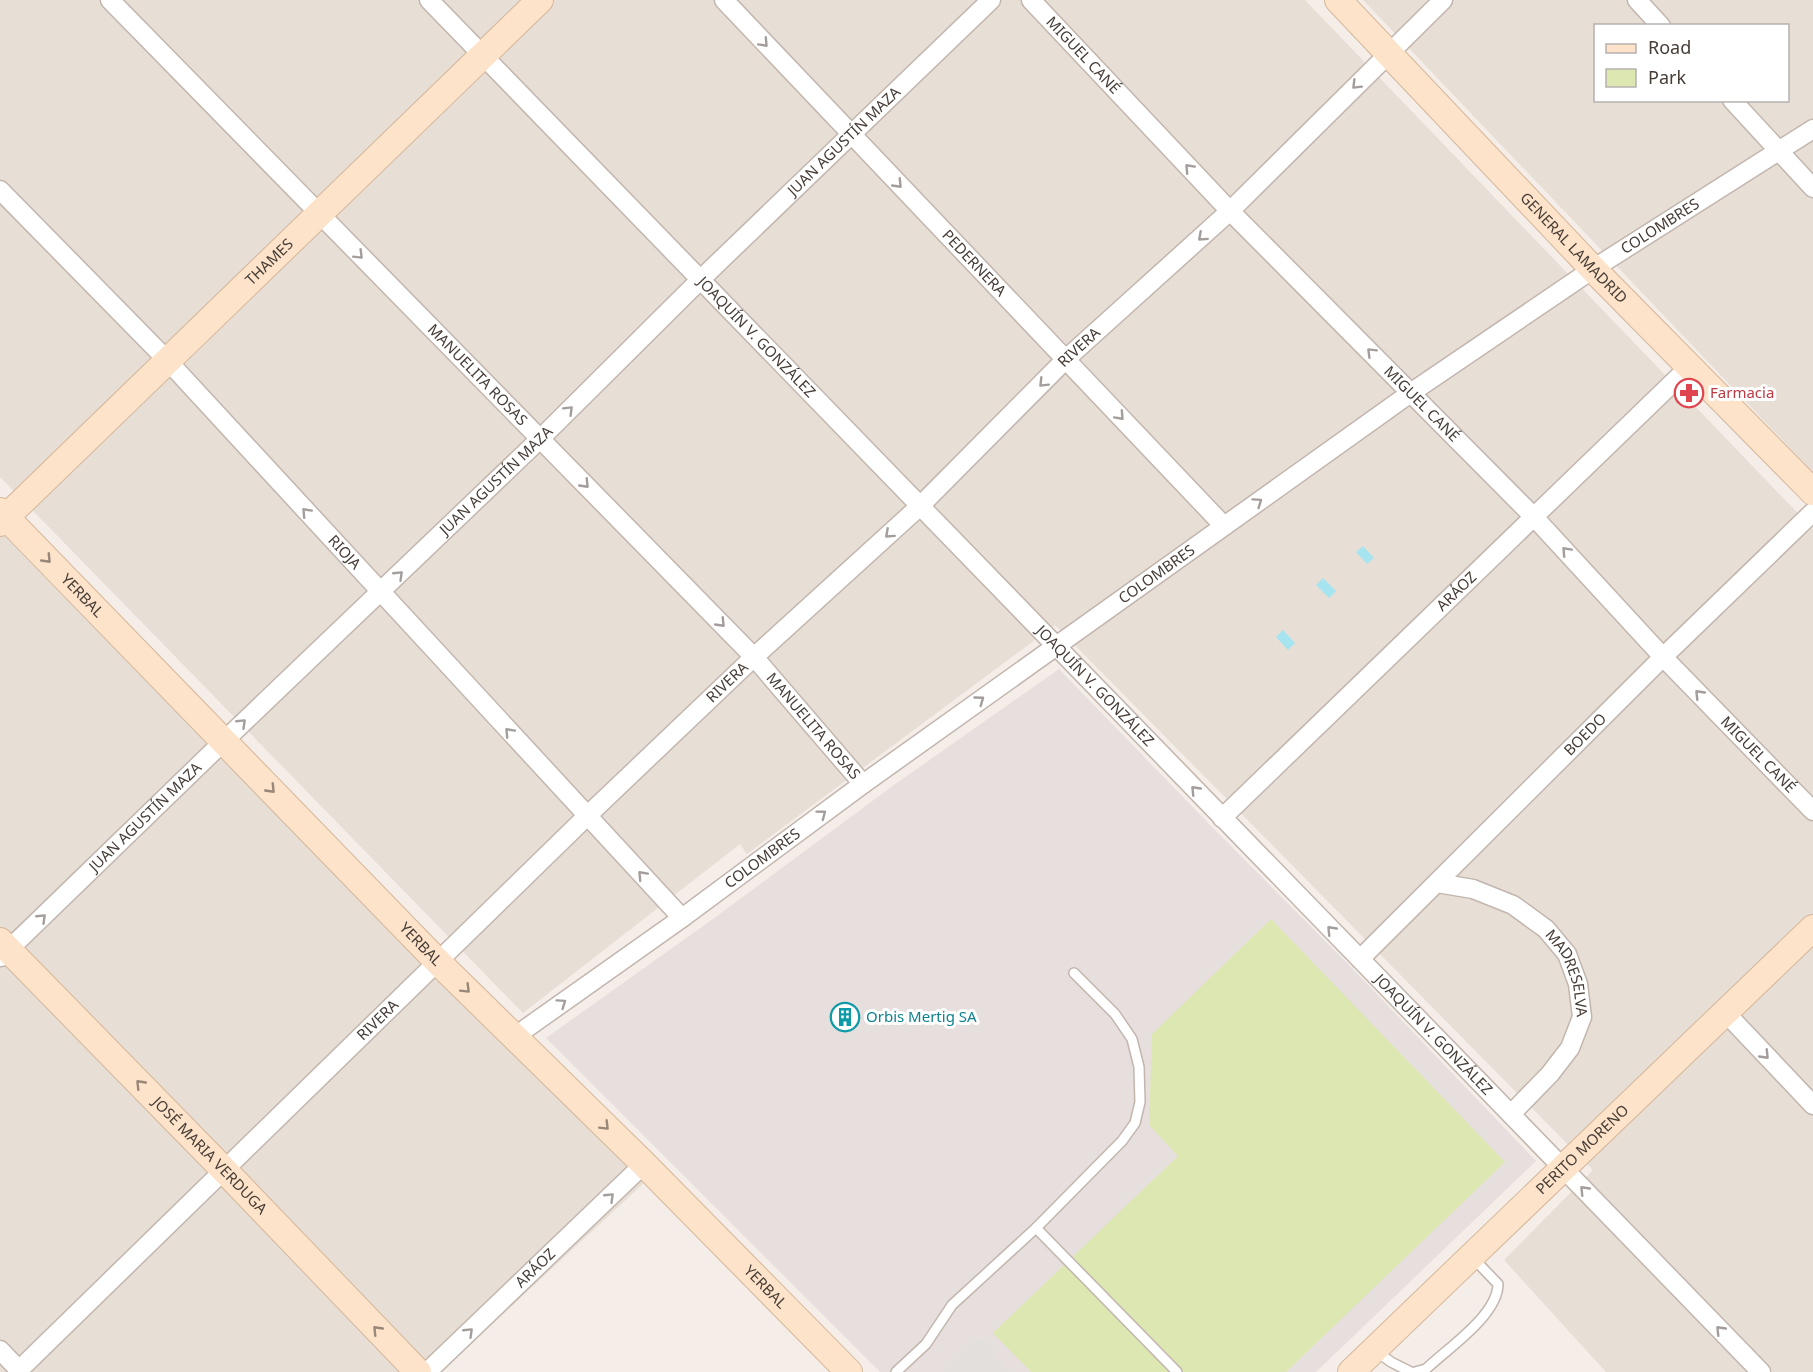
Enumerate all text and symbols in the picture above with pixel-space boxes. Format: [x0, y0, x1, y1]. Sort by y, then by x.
street label: MIGUEL CANÉ [1042, 12, 1125, 98]
legend [1594, 24, 1789, 102]
one-way arrow [757, 35, 768, 46]
text: Road [1648, 35, 1691, 59]
text: Park [1648, 65, 1686, 89]
one-way arrow [1353, 78, 1364, 89]
street label: JUAN AGUSTÍN MAZA [781, 81, 904, 201]
one-way arrow [1186, 165, 1197, 176]
one-way arrow [891, 177, 902, 188]
street label: GENERAL LAMADRID [1516, 187, 1632, 307]
street label: COLOMBRES [1616, 193, 1703, 258]
street label: PEDERNERA [938, 225, 1012, 300]
one-way arrow [1198, 230, 1209, 241]
street label: THAMES [240, 234, 297, 289]
one-way arrow [352, 248, 363, 259]
street label: JOAQUÍN V. GONZÁLEZ [692, 270, 820, 401]
street label: MANUELITA ROSAS [424, 319, 533, 429]
street label: RIVERA [1053, 322, 1104, 371]
one-way arrow [1367, 348, 1378, 359]
street label: MIGUEL CANÉ [1380, 361, 1465, 446]
one-way arrow [1039, 375, 1050, 386]
pharmacy icon: Farmacia [1673, 377, 1705, 409]
place label: Farmacia [1710, 382, 1774, 402]
one-way arrow [563, 406, 573, 417]
one-way arrow [1113, 410, 1124, 420]
street label: JUAN AGUSTÍN MAZA [433, 421, 557, 540]
one-way arrow [578, 477, 589, 487]
one-way arrow [1252, 498, 1263, 509]
one-way arrow [302, 508, 313, 519]
one-way arrow [885, 527, 896, 538]
street label: RIOJA [324, 530, 366, 573]
street label: COLOMBRES [1114, 539, 1198, 608]
one-way arrow [1562, 548, 1573, 558]
one-way arrow [40, 552, 51, 563]
street label: ARÁOZ [1431, 567, 1480, 615]
street label: YERBAL [57, 569, 109, 621]
one-way arrow [391, 571, 402, 582]
one-way arrow [714, 617, 725, 627]
street label: JOAQUÍN V. GONZÁLEZ [1031, 619, 1159, 750]
street label: RIVERA [701, 657, 752, 706]
street label: MANUELITA ROSAS [763, 668, 866, 783]
one-way arrow [1695, 690, 1706, 700]
one-way arrow [973, 696, 984, 707]
street label: BOEDO [1559, 708, 1610, 759]
street label: MIGUEL CANÉ [1717, 711, 1801, 797]
one-way arrow [235, 720, 246, 731]
one-way arrow [506, 729, 517, 740]
street label: JUAN AGUSTÍN MAZA [83, 757, 206, 877]
one-way arrow [264, 781, 275, 792]
one-way arrow [1192, 786, 1203, 797]
one-way arrow [815, 811, 826, 822]
street label: COLOMBRES [720, 823, 804, 892]
one-way arrow [638, 872, 649, 882]
one-way arrow [34, 914, 45, 925]
street label: YERBAL [396, 917, 447, 970]
street label: MADRESELVA [1541, 925, 1593, 1018]
one-way arrow [1328, 926, 1339, 937]
street label: JOAQUÍN V. GONZÁLEZ [1369, 968, 1497, 1099]
one-way arrow [458, 982, 469, 993]
street label: RIVERA [352, 994, 403, 1044]
one-way arrow [556, 999, 567, 1010]
building icon: Orbis Mertig SA [829, 1001, 861, 1033]
place label: Orbis Mertig SA [866, 1006, 977, 1026]
one-way arrow [1758, 1048, 1769, 1058]
one-way arrow [136, 1080, 147, 1091]
street label: JOSÉ MARIA VERDUGA [147, 1090, 272, 1218]
street label: PERITO MORENO [1531, 1099, 1633, 1198]
one-way arrow [598, 1119, 608, 1130]
one-way arrow [1580, 1187, 1591, 1197]
one-way arrow [602, 1193, 613, 1204]
street label: ARÁOZ [510, 1244, 559, 1291]
street label: YERBAL [740, 1260, 792, 1313]
one-way arrow [373, 1326, 384, 1336]
one-way arrow [1716, 1326, 1727, 1337]
one-way arrow [462, 1328, 473, 1339]

